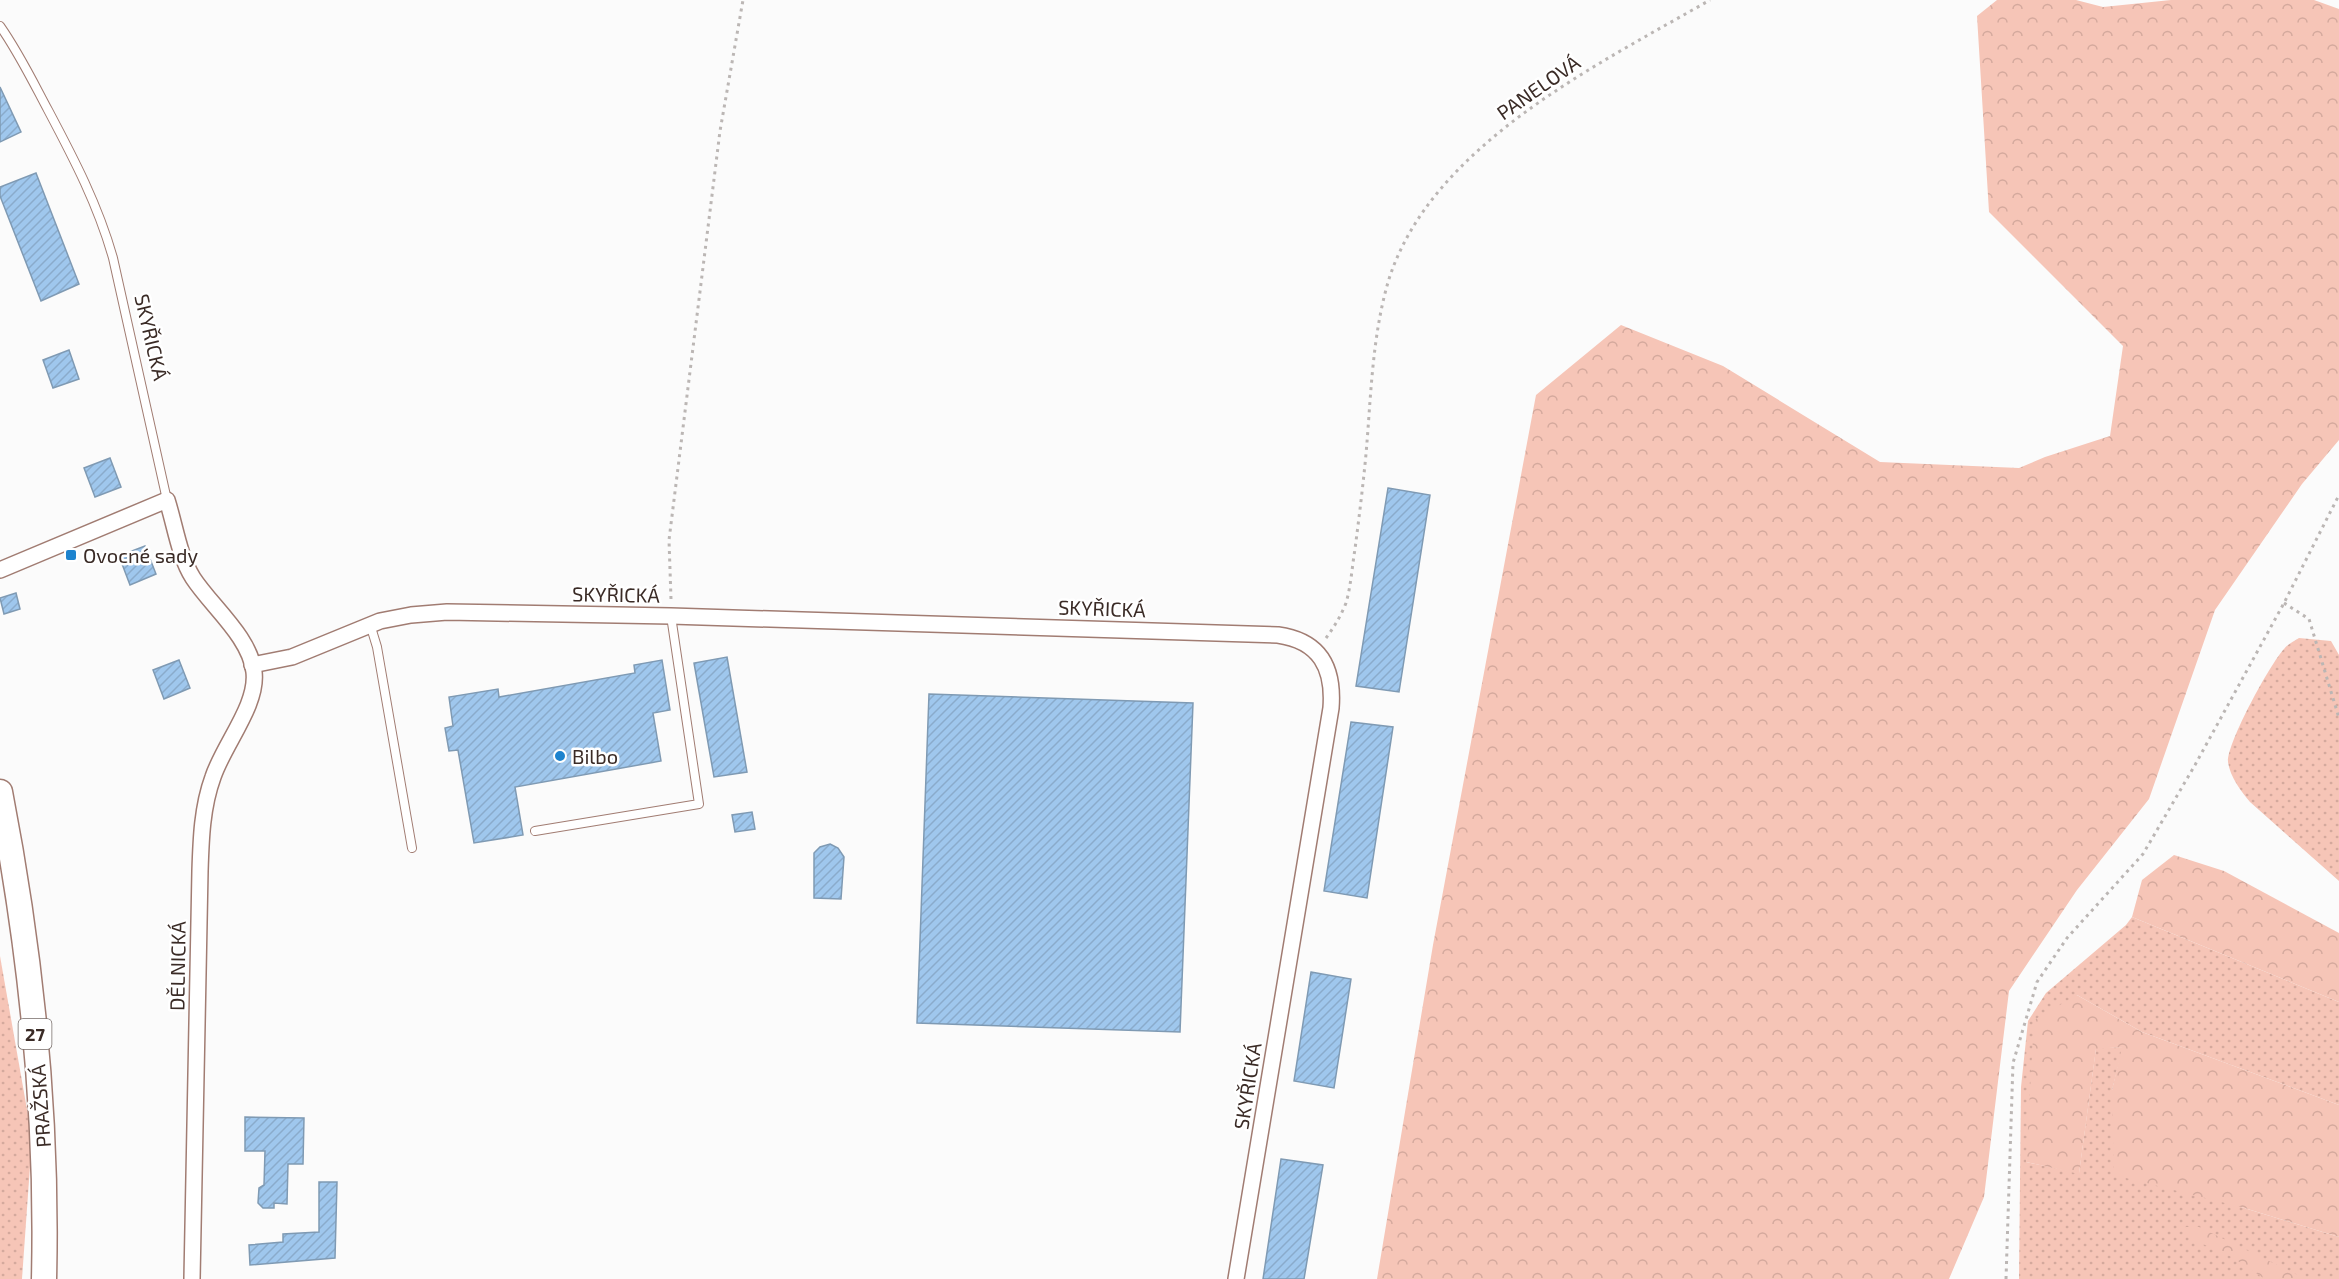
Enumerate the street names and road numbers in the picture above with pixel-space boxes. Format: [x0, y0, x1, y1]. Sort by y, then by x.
street label: PANELOVÁ [1492, 49, 1585, 124]
street label: SKYŘICKÁ [130, 292, 174, 383]
street label: SKYŘICKÁ [572, 581, 661, 607]
street label: SKYŘICKÁ [1058, 594, 1147, 622]
street label: DĚLNICKÁ [164, 920, 190, 1011]
road number: 27 [18, 1019, 51, 1049]
street label: SKYŘICKÁ [1228, 1040, 1266, 1131]
street label: PRAŽSKÁ [25, 1063, 55, 1148]

